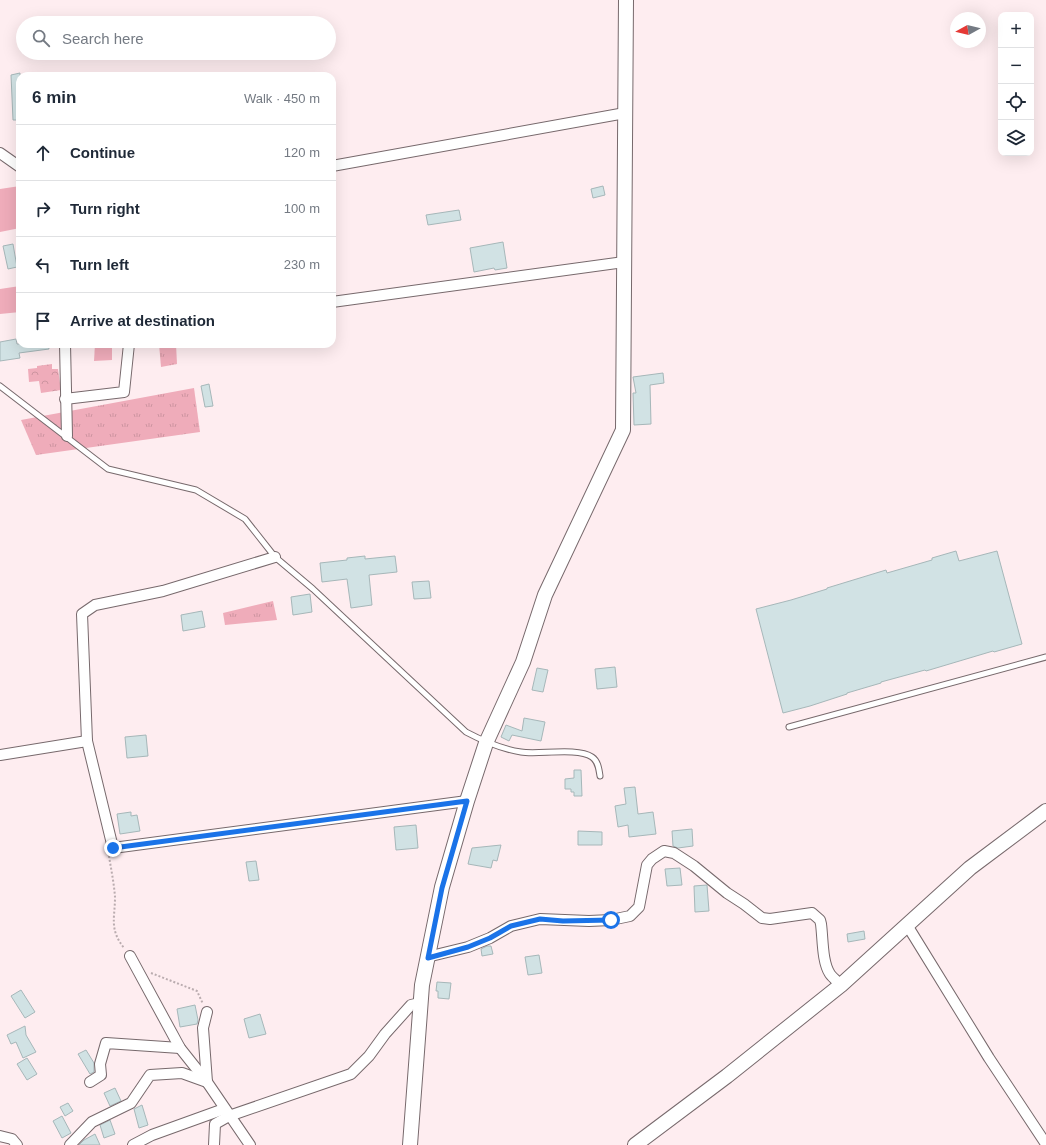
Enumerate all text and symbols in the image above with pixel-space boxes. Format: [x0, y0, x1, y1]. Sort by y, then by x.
north arrow [950, 12, 986, 48]
map controls [998, 12, 1034, 156]
button: + [998, 12, 1034, 48]
search box [16, 16, 336, 60]
icon: search [30, 27, 52, 49]
text: Search here [62, 30, 144, 47]
button: − [998, 48, 1034, 84]
button: locate [998, 84, 1034, 120]
text: 6 min [32, 88, 76, 107]
text: Walk · 450 m [244, 91, 320, 106]
button: layers [998, 120, 1034, 156]
icon: ahead [32, 142, 54, 164]
text: Continue [70, 144, 135, 161]
text: 120 m [284, 145, 320, 160]
icon: right [32, 198, 54, 220]
text: Turn right [70, 200, 140, 217]
text: 100 m [284, 201, 320, 216]
icon: left [32, 254, 54, 276]
text: Turn left [70, 256, 129, 273]
text: 230 m [284, 257, 320, 272]
icon: arrive [32, 310, 54, 332]
text: Arrive at destination [70, 312, 215, 329]
route end [104, 839, 122, 857]
route start [602, 911, 620, 929]

